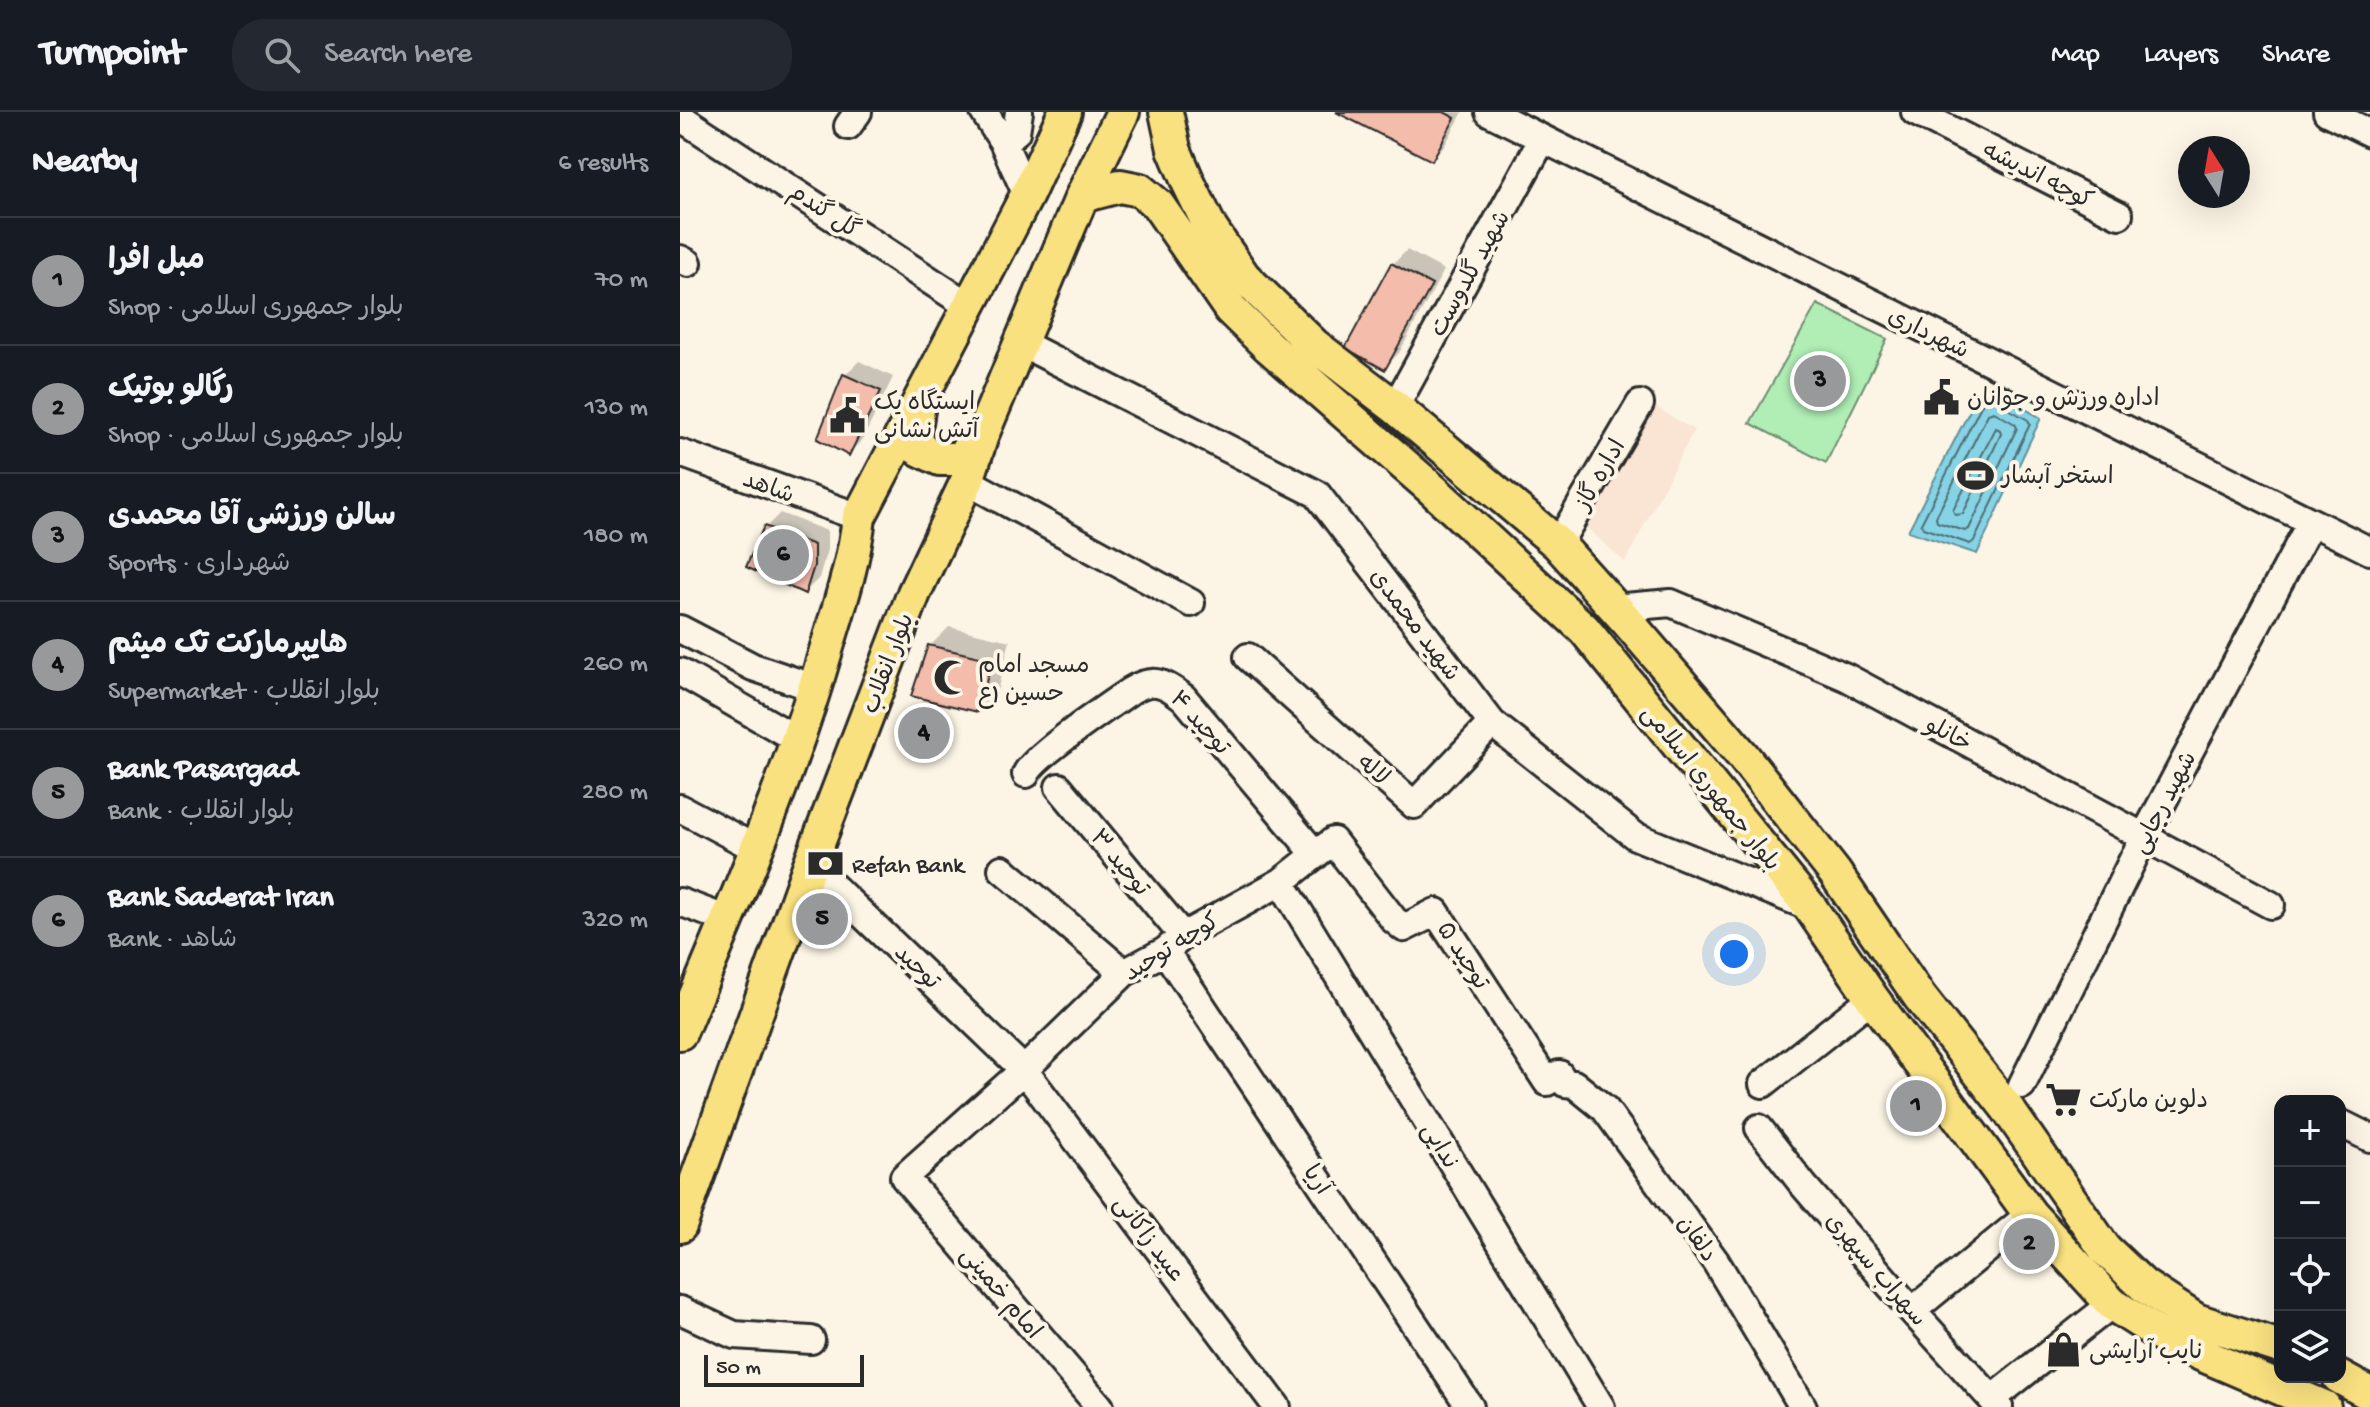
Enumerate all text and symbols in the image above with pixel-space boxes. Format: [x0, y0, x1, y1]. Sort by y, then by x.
search box [232, 19, 792, 91]
text: Turnpoint [40, 33, 184, 77]
icon: search [260, 33, 304, 77]
text: Search here [324, 38, 472, 73]
text: Map [2051, 39, 2100, 72]
text: Layers [2144, 39, 2218, 72]
text: Share [2262, 39, 2330, 72]
north arrow [2178, 136, 2250, 208]
street label: کوچه اندیشه [1976, 137, 2097, 217]
text: Nearby [32, 144, 137, 184]
text: 6 results [558, 149, 648, 180]
street label: گل گندم [781, 176, 866, 248]
street label: شهید گلدوست [1423, 205, 1519, 343]
text: مبل افرا [108, 245, 205, 280]
text: 1 [53, 266, 63, 297]
text: 70 m [595, 266, 648, 297]
text: Shop · بلوار جمهوری اسلامی [108, 294, 404, 325]
street label: شهرداری [1882, 303, 1973, 367]
pin: 3 [1794, 351, 1846, 411]
text: رگالو بوتیک [108, 373, 233, 408]
public building icon: اداره ورزش و جوانان [1922, 378, 1960, 416]
place label: اداره ورزش و جوانان [1967, 386, 2160, 415]
place label: ایستگاه یک آتش نشانی [874, 387, 979, 447]
text: 2 [52, 394, 64, 425]
text: 130 m [585, 394, 648, 425]
public building icon: ایستگاه یک آتش نشانی [829, 396, 867, 434]
text: Shop · بلوار جمهوری اسلامی [108, 422, 404, 453]
street label: اداره گاز [1567, 434, 1634, 518]
sports icon: استخر آبشار [1957, 456, 1995, 494]
place label: استخر آبشار [2000, 462, 2114, 493]
street label: شاهد [738, 467, 798, 512]
text: سالن ورزشی آقا محمدی [108, 501, 396, 536]
text: 3 [51, 522, 65, 553]
text: 180 m [584, 522, 648, 553]
pin: 6 [757, 525, 809, 585]
text: Sports · شهرداری [108, 550, 290, 581]
street label: شهید محمدی [1361, 564, 1465, 688]
street label: بلوار انقلاب [858, 610, 923, 719]
text: هایپرمارکت تک میثم [108, 629, 348, 664]
text: 4 [52, 650, 64, 681]
text: 260 m [583, 650, 648, 681]
place label: مسجد امام حسین (ع [978, 653, 1089, 710]
mosque icon: مسجد امام حسین (ع [933, 659, 971, 697]
text: Supermarket · بلوار انقلاب [108, 678, 380, 709]
street label: توحید ۴ [1162, 686, 1236, 763]
street label: بلوار جمهوری اسلامی [1633, 700, 1785, 878]
pin: 4 [898, 703, 950, 763]
street label: خانلو [1918, 711, 1976, 760]
street label: شهید رجایی [2127, 747, 2205, 860]
street label: لاله [1349, 750, 1394, 794]
text: Bank Pasargad [108, 754, 298, 789]
text: 5 [51, 778, 65, 809]
text: 280 m [582, 778, 648, 809]
text: Bank · بلوار انقلاب [108, 798, 294, 829]
street label: توحید ۳ [1082, 825, 1155, 904]
bank icon: Refah Bank [807, 845, 845, 883]
place label: Refah Bank [852, 853, 966, 882]
text: Bank Saderat Iran [108, 882, 334, 917]
pin: 5 [796, 889, 848, 949]
text: 6 [51, 906, 65, 937]
text: 320 m [582, 906, 648, 937]
street label: کوچه توحید [1119, 908, 1226, 990]
street label: توحید ۵ [1428, 917, 1494, 997]
text: Bank · شاهد [108, 926, 237, 957]
your location [1714, 934, 1754, 974]
street label: توحید [886, 940, 945, 998]
pin: 1 [1890, 1076, 1942, 1136]
supermarket icon: دلوین مارکت [2044, 1080, 2082, 1118]
place label: دلوین مارکت [2089, 1088, 2208, 1117]
map controls [2274, 1095, 2346, 1383]
button: + [2274, 1095, 2346, 1167]
street label: ندایی [1413, 1118, 1463, 1175]
street label: آریا [1295, 1159, 1338, 1202]
button: − [2274, 1167, 2346, 1239]
street label: عبید زاکانی [1105, 1191, 1189, 1289]
street label: سهراب سپهری [1817, 1209, 1931, 1334]
street label: دلفان [1669, 1211, 1721, 1269]
pin: 2 [2003, 1214, 2055, 1274]
button: locate [2274, 1239, 2346, 1311]
street label: امام خمینی [952, 1242, 1046, 1347]
button: layers [2274, 1311, 2346, 1383]
shop icon: نایب آرایشی [2044, 1331, 2082, 1369]
place label: نایب آرایشی [2089, 1337, 2202, 1368]
scale bar [704, 1351, 864, 1387]
text: 50 m [716, 1356, 761, 1382]

